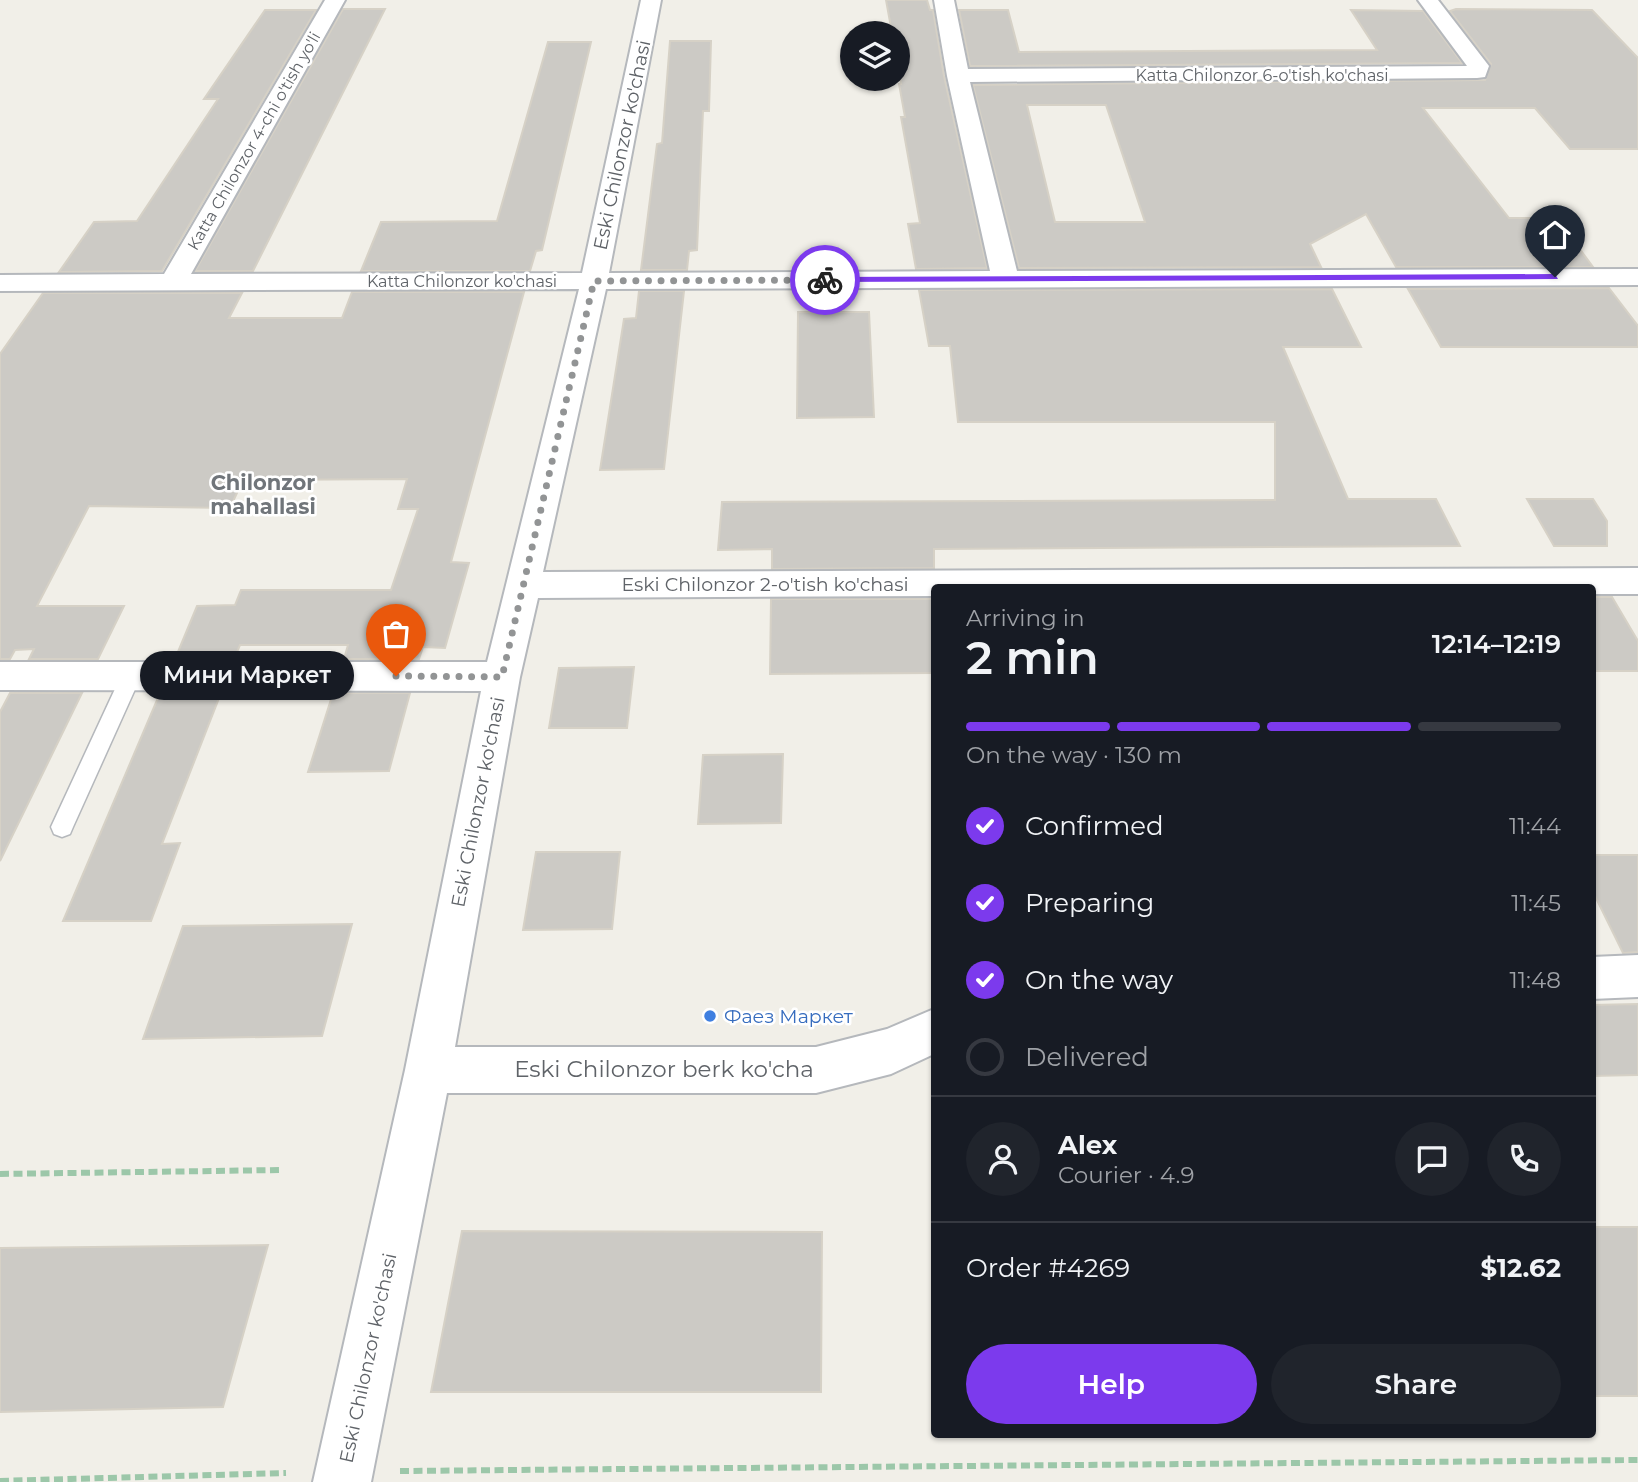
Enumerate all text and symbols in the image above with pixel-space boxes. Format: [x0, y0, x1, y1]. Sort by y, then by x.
map controls [840, 21, 910, 91]
button: layers [840, 21, 910, 91]
street label: Katta Chilonzor 4-chi o'tish yo'li [184, 28, 324, 254]
street label: Eski Chilonzor ko'chasi [589, 38, 655, 252]
street label: Katta Chilonzor 6-o'tish ko'chasi [1136, 66, 1388, 85]
pin [1525, 205, 1585, 277]
icon: home [1536, 216, 1574, 254]
courier [790, 245, 860, 315]
icon: bike [806, 261, 844, 299]
street label: Katta Chilonzor ko'chasi [367, 272, 557, 291]
district label: Chilonzor mahallasi [210, 470, 316, 519]
street label: Eski Chilonzor 2-o'tish ko'chasi [621, 573, 909, 596]
pin [366, 604, 426, 676]
text: Arriving in [966, 604, 1085, 632]
icon: bag [377, 615, 415, 653]
text: 12:14–12:19 [1432, 628, 1561, 660]
text: 2 min [966, 629, 1099, 686]
callout: Мини Маркет [140, 652, 354, 700]
text: Мини Маркет [163, 661, 331, 689]
street label: Eski Chilonzor ko'chasi [446, 695, 510, 909]
text: On the way · 130 m [966, 741, 1182, 769]
icon: check [966, 807, 1004, 845]
text: Confirmed [1025, 810, 1164, 842]
text: 11:44 [1509, 812, 1561, 840]
icon: check [966, 884, 1004, 922]
text: Preparing [1025, 887, 1154, 919]
text: 11:45 [1511, 889, 1561, 917]
icon: check [966, 961, 1004, 999]
text: On the way [1025, 964, 1173, 996]
text: 11:48 [1509, 966, 1561, 994]
place label: Фаез Маркет [724, 1005, 853, 1028]
marker: Фаез Маркет [702, 1008, 718, 1024]
text: Delivered [1025, 1041, 1149, 1073]
street label: Eski Chilonzor berk ko'cha [514, 1055, 814, 1083]
button: person [966, 1122, 1040, 1196]
button: chat [1395, 1122, 1469, 1196]
button: phone [1487, 1122, 1561, 1196]
text: Alex [1058, 1129, 1117, 1161]
text: Courier · 4.9 [1058, 1161, 1194, 1189]
street label: Eski Chilonzor ko'chasi [335, 1251, 401, 1465]
text: Order #4269 [966, 1252, 1130, 1284]
text: $12.62 [1481, 1252, 1561, 1284]
button: Help [966, 1344, 1257, 1424]
button: Share [1271, 1344, 1561, 1424]

